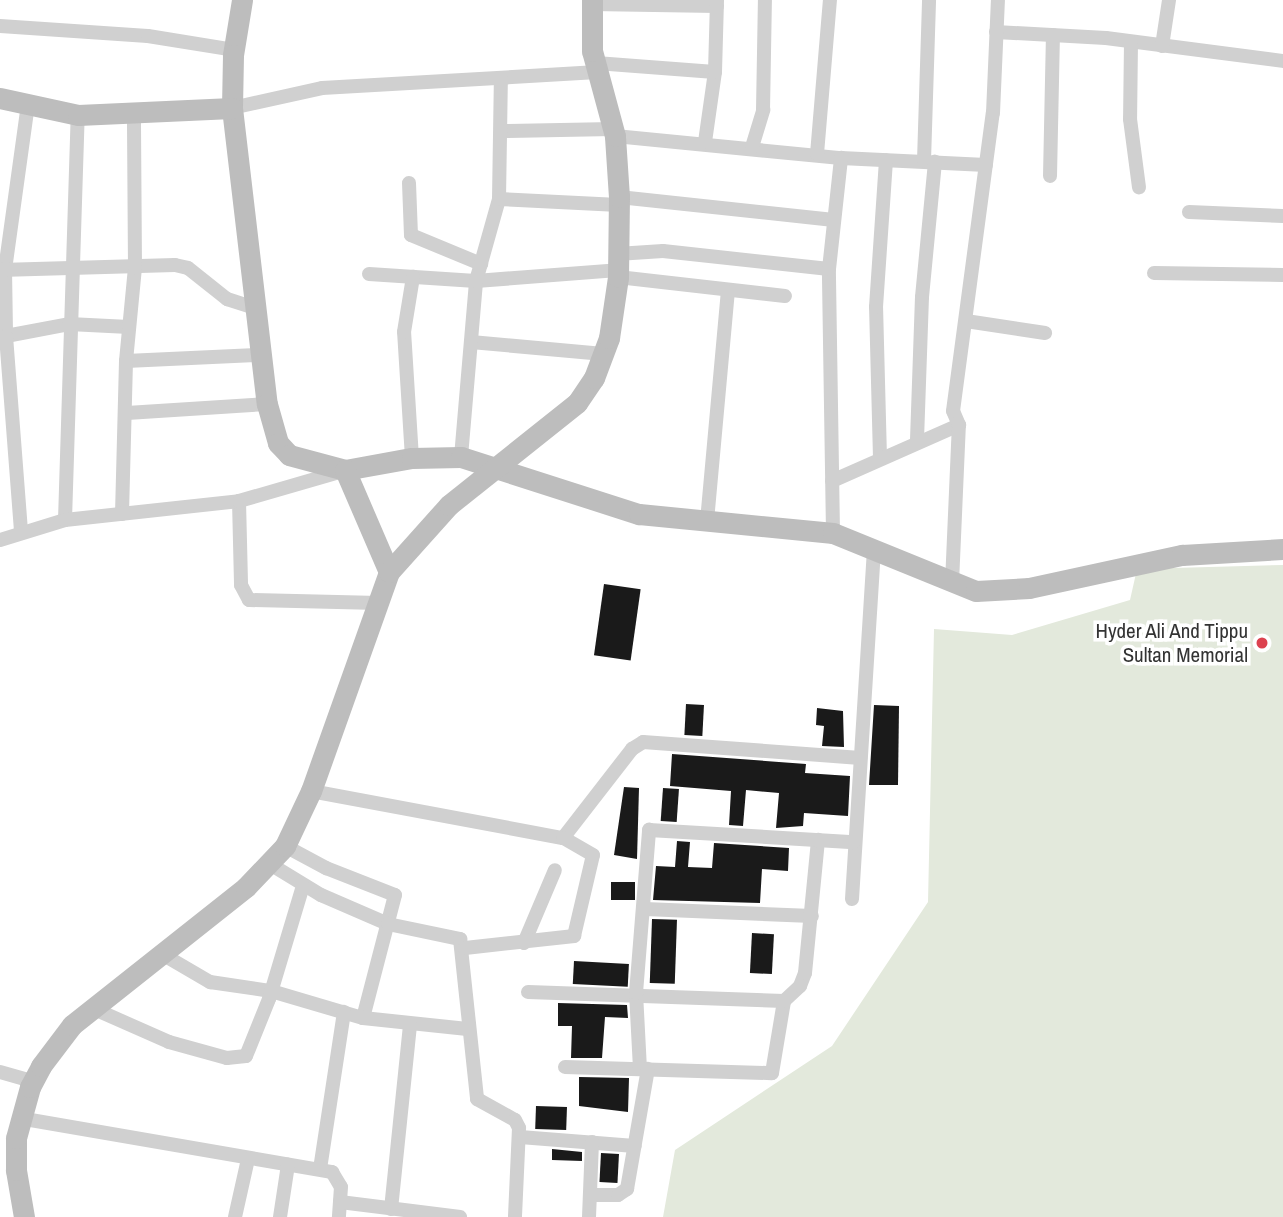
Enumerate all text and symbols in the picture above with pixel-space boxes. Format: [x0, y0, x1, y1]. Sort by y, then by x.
place label: Hyder Ali And Tippu Sultan Memorial [1093, 618, 1248, 668]
marker: Hyder Ali And Tippu Sultan Memorial [1254, 635, 1270, 651]

